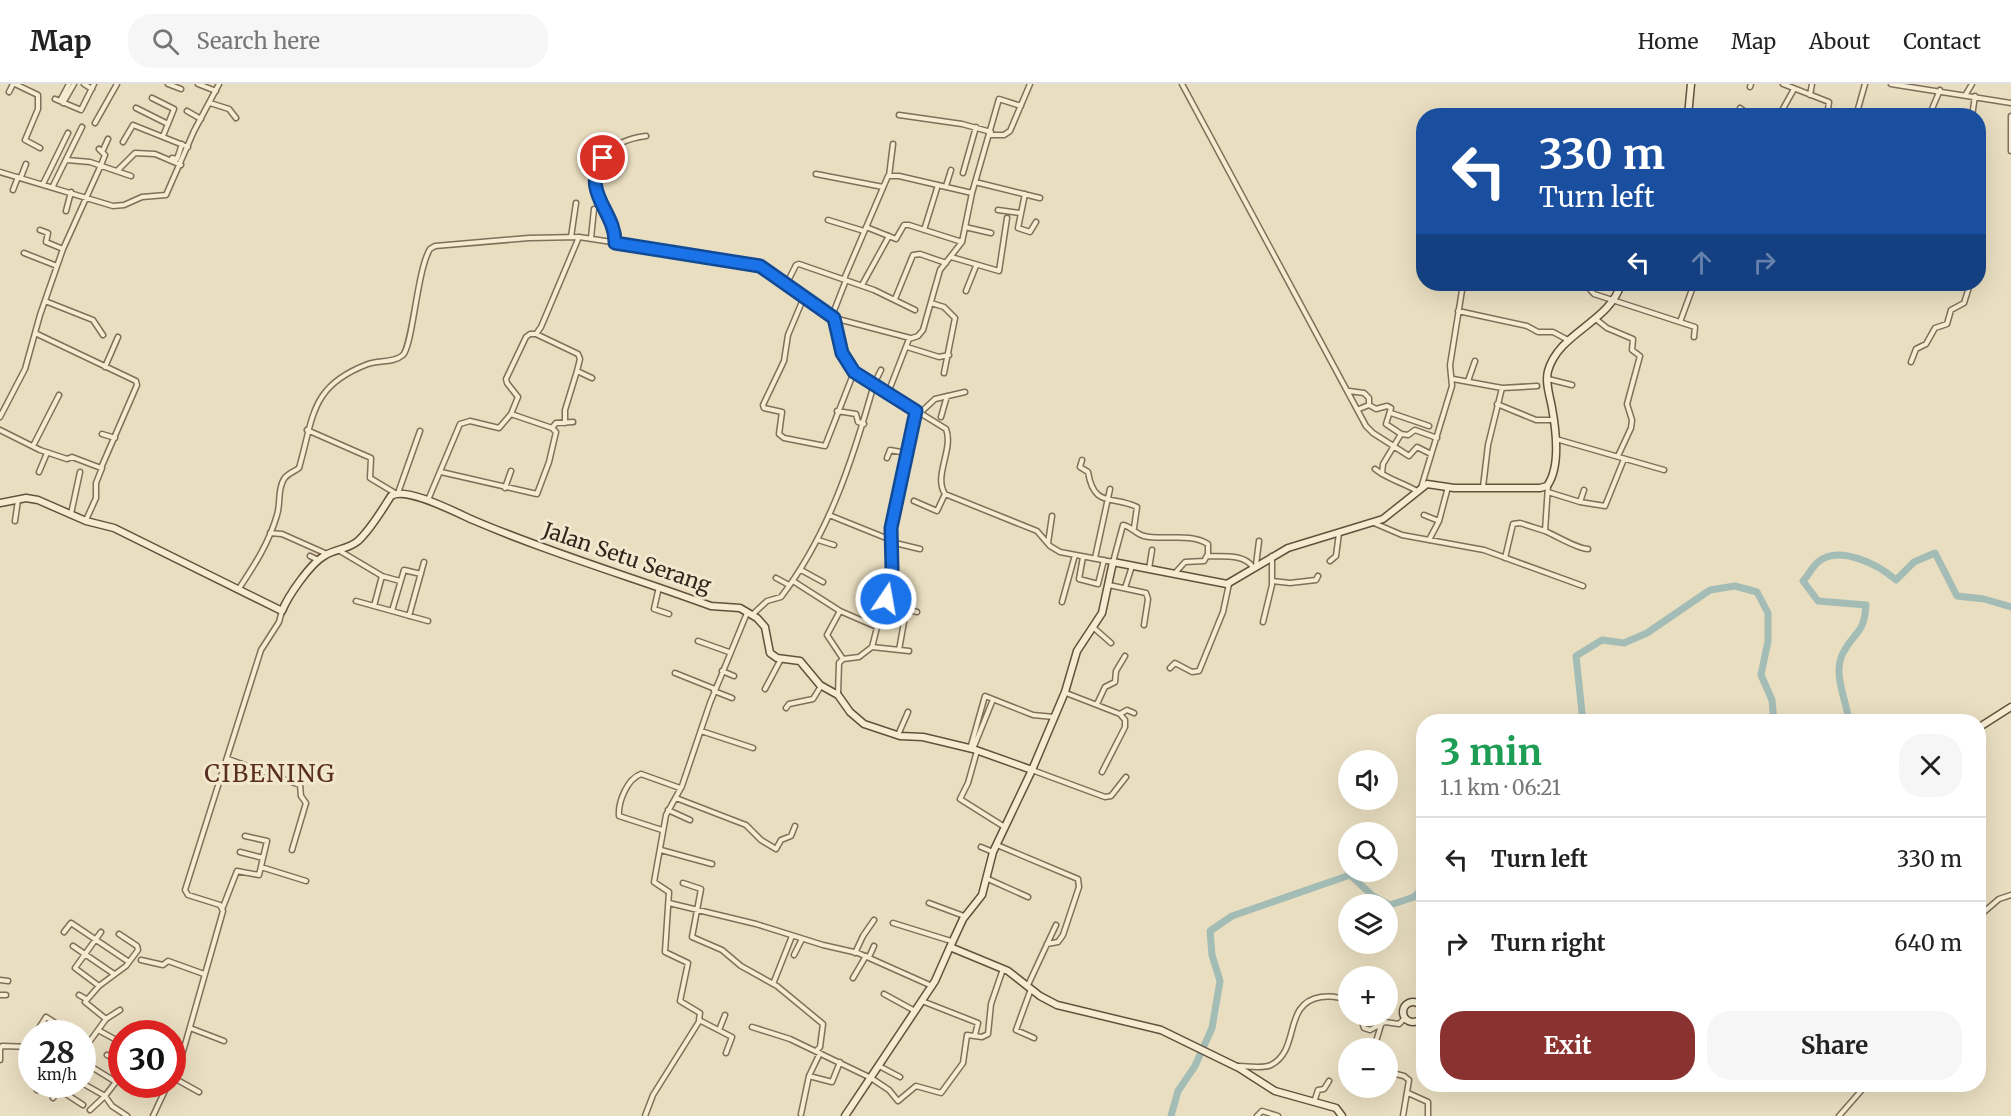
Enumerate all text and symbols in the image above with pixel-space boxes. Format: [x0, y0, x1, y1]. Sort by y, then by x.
search box [128, 14, 548, 68]
text: Map [30, 23, 92, 59]
icon: search [149, 25, 182, 58]
text: Search here [197, 27, 320, 55]
text: Home [1638, 28, 1698, 55]
text: Map [1731, 28, 1776, 55]
text: About [1809, 28, 1870, 55]
text: Contact [1903, 28, 1981, 55]
text: 330 m [1539, 128, 1665, 180]
pin [577, 132, 628, 183]
icon: left [1440, 132, 1518, 210]
icon: arrive [586, 141, 619, 174]
text: Turn left [1539, 180, 1654, 214]
icon: left [1622, 246, 1655, 279]
icon: ahead [1685, 246, 1718, 279]
icon: right [1748, 246, 1781, 279]
street label: Jalan Setu Serang [539, 516, 715, 599]
position arrow [854, 567, 918, 631]
text: 3 min [1440, 730, 1542, 775]
button: close [1899, 734, 1962, 797]
map controls [1338, 750, 1398, 1098]
button: sound [1338, 750, 1398, 810]
district label: CIBENING [204, 758, 336, 789]
text: 1.1 km · 06:21 [1440, 775, 1561, 800]
button: search [1338, 822, 1398, 882]
icon: left [1440, 843, 1473, 876]
text: Turn left [1491, 845, 1588, 873]
text: 330 m [1897, 845, 1962, 873]
button: layers [1338, 894, 1398, 954]
icon: right [1440, 927, 1473, 960]
text: Turn right [1491, 929, 1605, 957]
text: 640 m [1894, 929, 1962, 957]
button: + [1338, 966, 1398, 1026]
button: Exit [1440, 1011, 1695, 1080]
button: Share [1707, 1011, 1962, 1080]
speed limit sign: 30 [108, 1020, 186, 1098]
text: 28 [39, 1033, 75, 1071]
button: − [1338, 1038, 1398, 1098]
text: km/h [37, 1065, 77, 1084]

